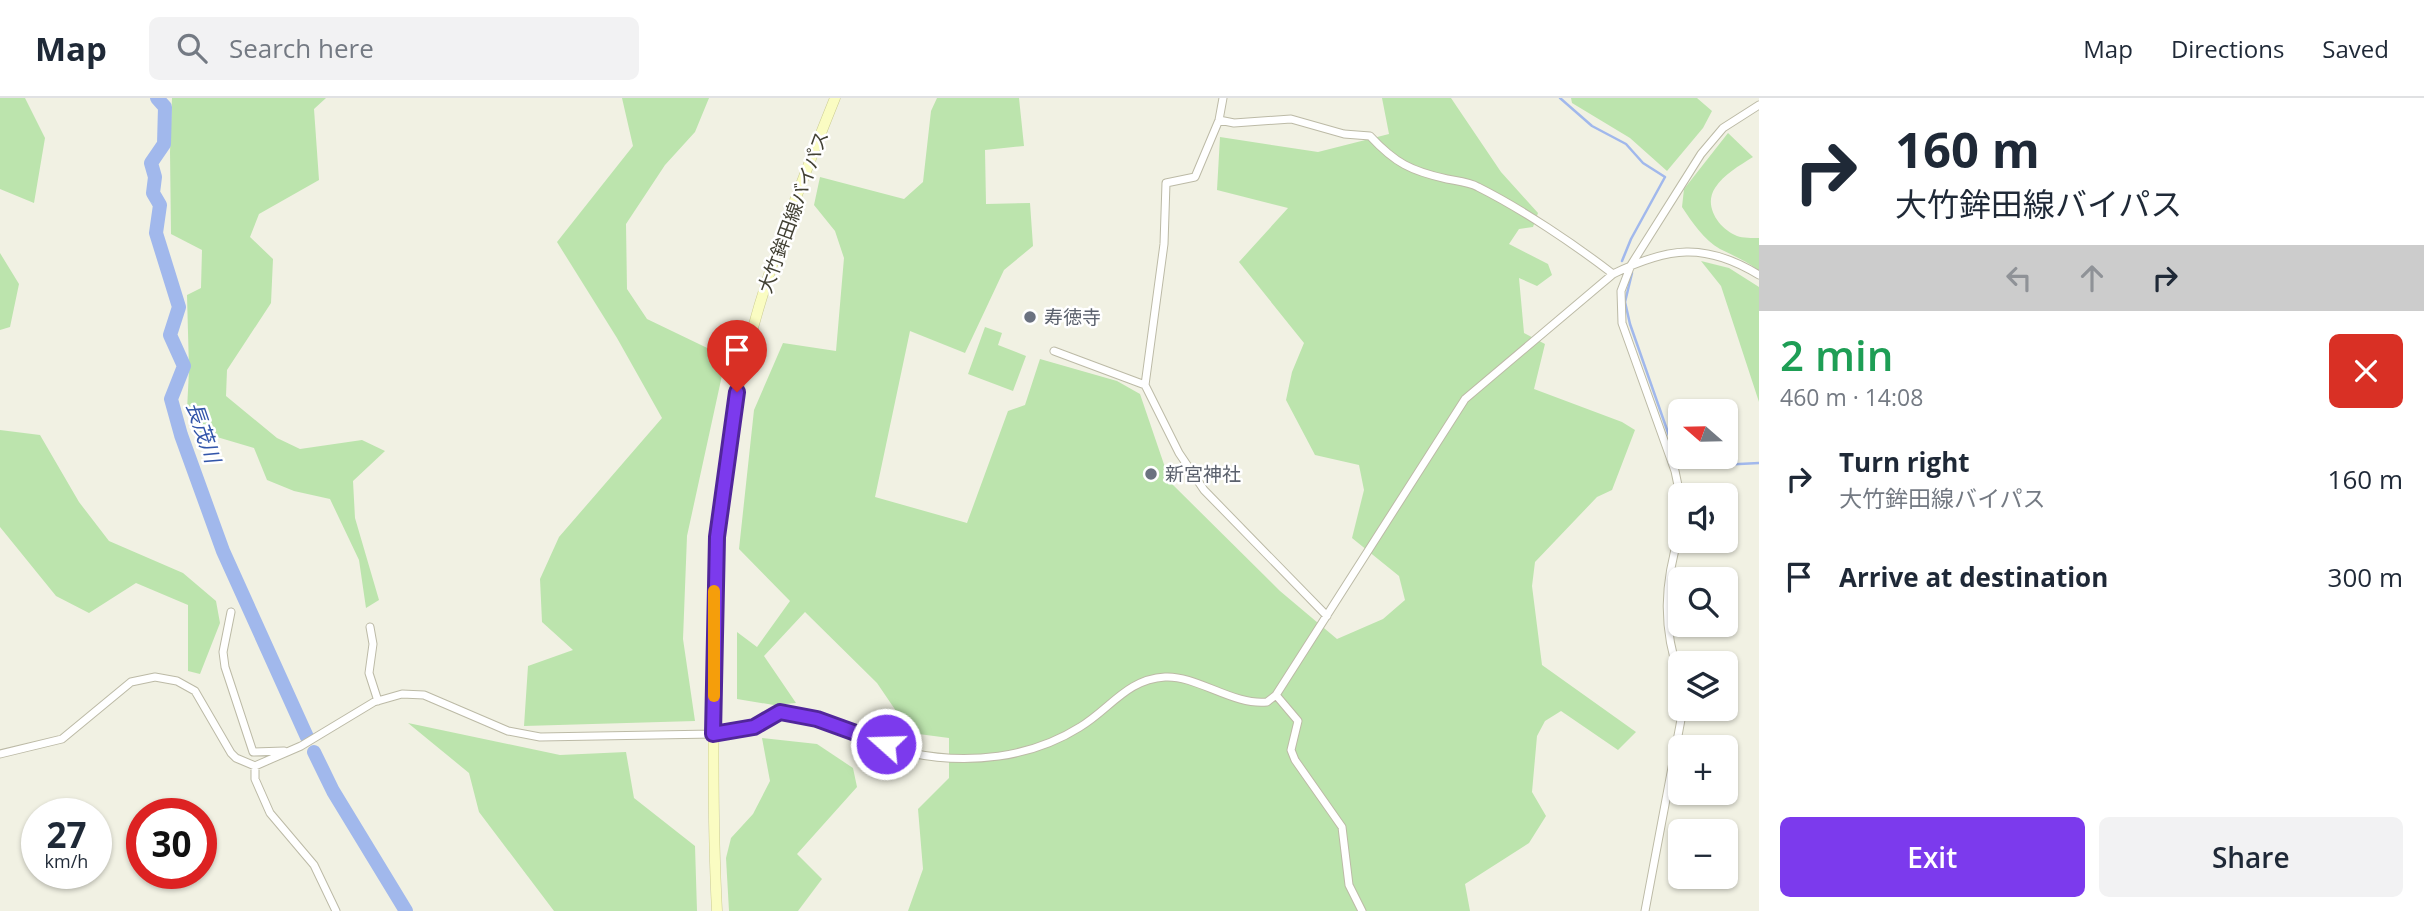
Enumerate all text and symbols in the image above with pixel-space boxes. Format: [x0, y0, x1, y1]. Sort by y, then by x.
search box [149, 17, 639, 80]
text: Map [35, 26, 107, 71]
icon: search [173, 29, 211, 67]
text: Search here [229, 30, 374, 66]
text: Map [2083, 32, 2133, 65]
text: Directions [2171, 32, 2284, 65]
text: Saved [2322, 32, 2389, 65]
text: 160 m [1895, 116, 2040, 182]
icon: right [1780, 126, 1871, 217]
street label: 大竹鉾田線バイパス [752, 127, 834, 297]
text: 大竹鉾田線バイパス [1895, 182, 2182, 225]
icon: left [2000, 259, 2038, 297]
icon: ahead [2073, 259, 2111, 297]
icon: right [2146, 259, 2184, 297]
place label: 寿徳寺 [1044, 304, 1101, 330]
marker: 寿徳寺 [1022, 309, 1038, 325]
pin [707, 320, 767, 392]
text: 2 min [1780, 326, 1893, 383]
icon: arrive [718, 331, 756, 369]
button: close [2329, 334, 2403, 408]
text: 460 m · 14:08 [1780, 381, 1923, 413]
water label: 長茂川 [181, 398, 228, 468]
north arrow [1668, 399, 1738, 469]
map controls [1668, 399, 1738, 889]
text: Turn right [1839, 444, 1970, 480]
icon: right [1780, 460, 1818, 498]
place label: 新宮神社 [1165, 461, 1241, 487]
text: 160 m [2328, 461, 2403, 497]
marker: 新宮神社 [1143, 466, 1159, 482]
text: 大竹鉾田線バイパス [1839, 482, 2046, 514]
button: sound [1668, 483, 1738, 553]
icon: arrive [1780, 558, 1818, 596]
text: Arrive at destination [1839, 559, 2108, 595]
text: 300 m [2328, 559, 2403, 595]
button: search [1668, 567, 1738, 637]
button: layers [1668, 651, 1738, 721]
position arrow [849, 707, 923, 781]
button: + [1668, 735, 1738, 805]
speed limit sign: 30 [126, 798, 217, 889]
text: 27 [46, 811, 87, 858]
button: Exit [1780, 817, 2085, 897]
button: Share [2099, 817, 2403, 897]
button: − [1668, 819, 1738, 889]
text: km/h [45, 849, 88, 873]

